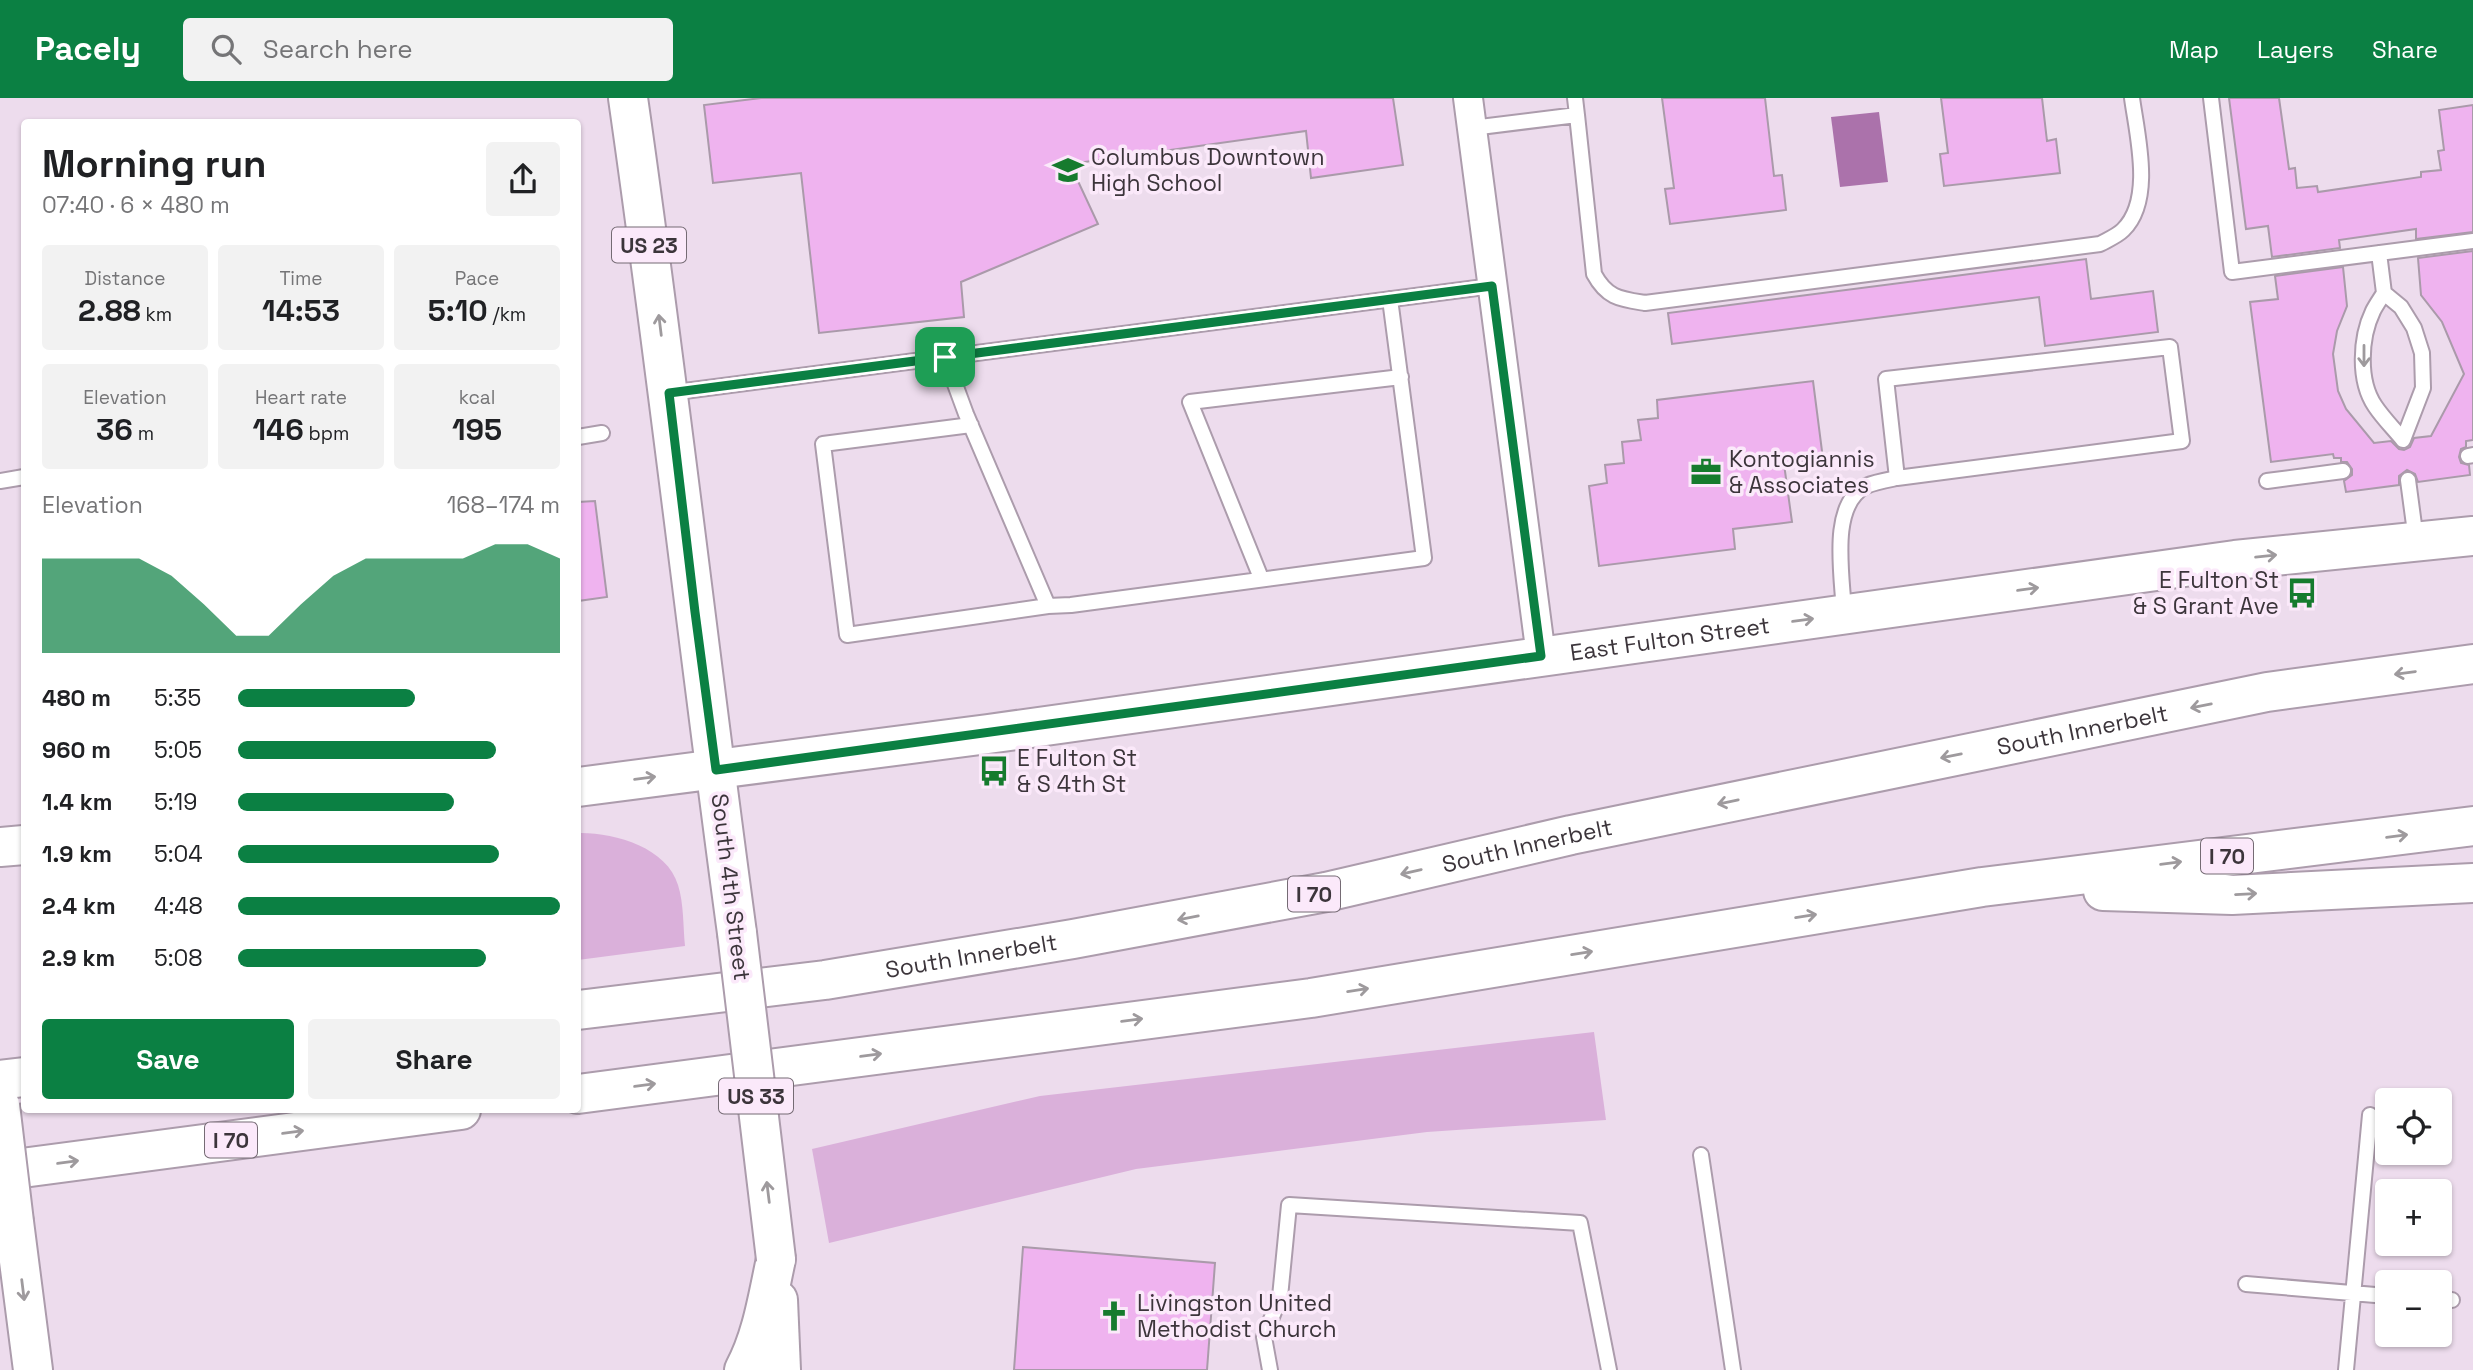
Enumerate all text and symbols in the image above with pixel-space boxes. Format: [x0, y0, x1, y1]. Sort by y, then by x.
search box [183, 18, 673, 81]
text: Pacely [35, 28, 141, 70]
icon: search [207, 30, 245, 68]
text: Search here [263, 32, 413, 66]
text: Map [2169, 34, 2219, 65]
text: Layers [2257, 34, 2334, 65]
text: Share [2372, 34, 2438, 65]
text: Morning run [42, 140, 267, 188]
button: share [486, 142, 560, 216]
place label: Columbus Downtown High School [1091, 142, 1325, 198]
school or university icon: Columbus Downtown High School [1051, 153, 1085, 187]
text: 07:40 · 6 × 480 m [42, 190, 230, 220]
road number: US 23 [612, 228, 686, 262]
text: Distance [85, 266, 165, 291]
text: Time [279, 266, 323, 291]
text: Pace [455, 266, 499, 291]
text: 2.88 [78, 291, 141, 330]
text: 14:53 [262, 291, 340, 330]
text: 5:10 [428, 291, 488, 330]
text: km [141, 302, 172, 327]
text: /km [488, 302, 526, 327]
one-way arrow [654, 315, 667, 337]
pin [915, 327, 975, 387]
icon: arrive [926, 338, 964, 376]
one-way arrow [2358, 344, 2371, 367]
text: Elevation [83, 385, 167, 410]
text: Heart rate [255, 385, 347, 410]
text: kcal [459, 385, 495, 410]
text: 36 [96, 410, 133, 449]
text: 146 [253, 410, 304, 449]
text: 195 [452, 410, 502, 449]
text: m [133, 421, 154, 446]
text: bpm [304, 421, 349, 446]
place label: Kontogiannis & Associates [1729, 444, 1875, 500]
office icon: Kontogiannis & Associates [1689, 455, 1723, 489]
text: Elevation [42, 490, 143, 520]
text: 168–174 m [447, 490, 560, 520]
one-way arrow [2254, 550, 2277, 563]
place label: E Fulton St & S Grant Ave [2133, 565, 2279, 621]
bus stop icon: E Fulton St & S Grant Ave [2285, 576, 2319, 610]
one-way arrow [2016, 582, 2039, 595]
street label: East Fulton Street [1568, 610, 1772, 668]
one-way arrow [1791, 613, 1814, 626]
one-way arrow [2395, 667, 2417, 680]
text: 480 m [42, 683, 111, 713]
text: 5:35 [154, 683, 201, 713]
street label: South Innerbelt [1994, 698, 2170, 762]
one-way arrow [2190, 699, 2213, 713]
text: 960 m [42, 735, 111, 765]
text: 5:05 [154, 735, 202, 765]
place label: E Fulton St & S 4th St [1017, 743, 1137, 799]
one-way arrow [1940, 750, 1963, 763]
bus stop icon: E Fulton St & S 4th St [977, 754, 1011, 788]
one-way arrow [633, 772, 656, 785]
text: 1.4 km [42, 787, 112, 817]
text: 5:19 [154, 787, 197, 817]
street label: South 4th Street [705, 792, 757, 982]
one-way arrow [1717, 795, 1740, 809]
street label: South Innerbelt [1439, 812, 1615, 880]
one-way arrow [2385, 829, 2408, 842]
road number: I 70 [2201, 838, 2253, 874]
text: 1.9 km [42, 839, 112, 869]
text: 5:04 [154, 839, 203, 869]
one-way arrow [2159, 857, 2182, 870]
one-way arrow [1400, 867, 1422, 880]
road number: I 70 [1288, 876, 1340, 912]
one-way arrow [2234, 888, 2257, 901]
text: 2.4 km [42, 891, 116, 921]
text: 4:48 [154, 891, 203, 921]
one-way arrow [1795, 909, 1817, 922]
one-way arrow [1177, 912, 1200, 925]
street label: South Innerbelt [883, 927, 1059, 985]
text: 2.9 km [42, 943, 115, 973]
text: 5:08 [154, 943, 203, 973]
one-way arrow [1570, 946, 1593, 959]
one-way arrow [1346, 983, 1369, 996]
one-way arrow [1120, 1014, 1143, 1027]
button: Save [42, 1019, 294, 1099]
button: Share [308, 1019, 560, 1099]
one-way arrow [859, 1048, 881, 1061]
one-way arrow [633, 1078, 656, 1091]
road number: US 33 [719, 1079, 793, 1114]
map controls [2375, 1088, 2452, 1347]
button: locate [2375, 1088, 2452, 1165]
road number: I 70 [205, 1122, 257, 1158]
one-way arrow [281, 1125, 304, 1138]
one-way arrow [56, 1156, 79, 1169]
button: + [2375, 1179, 2452, 1256]
one-way arrow [761, 1181, 774, 1203]
button: − [2375, 1270, 2452, 1347]
one-way arrow [16, 1278, 29, 1301]
place label: Livingston United Methodist Church [1137, 1288, 1337, 1344]
church icon: Livingston United Methodist Church [1097, 1299, 1131, 1333]

